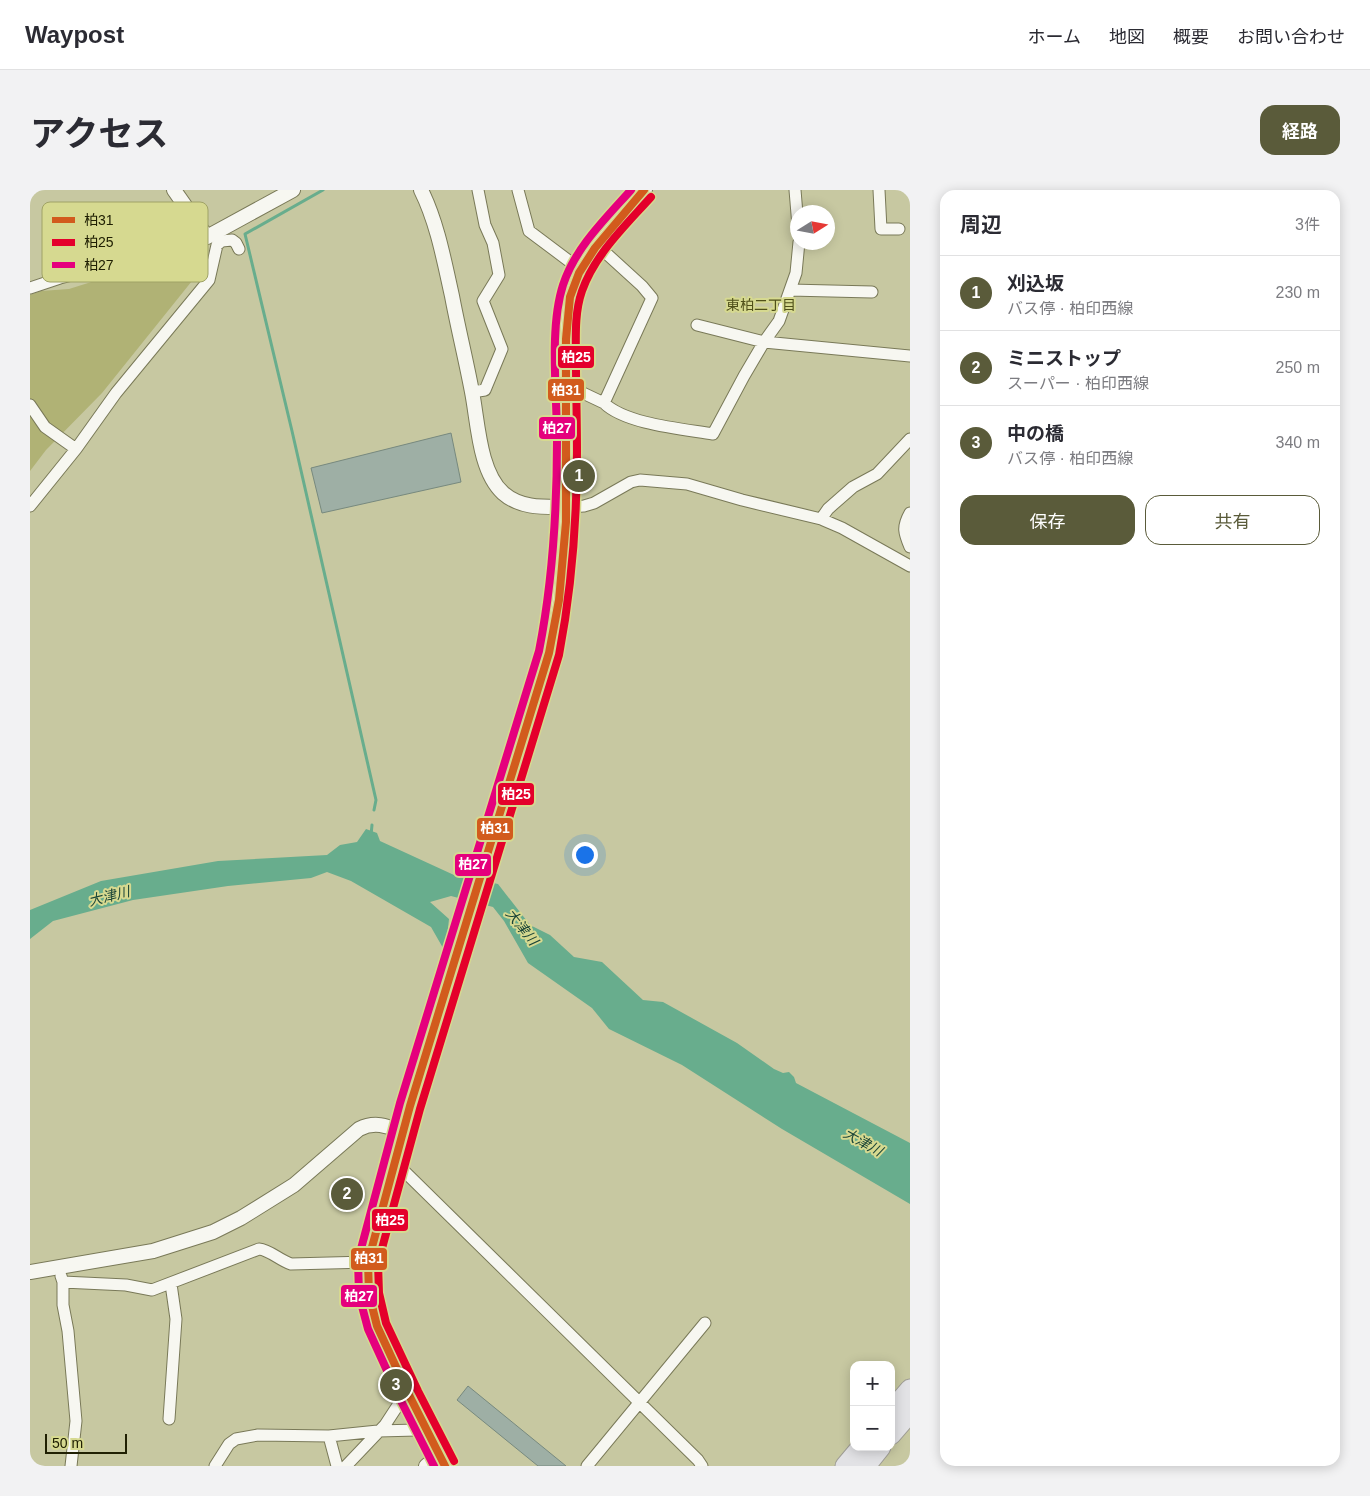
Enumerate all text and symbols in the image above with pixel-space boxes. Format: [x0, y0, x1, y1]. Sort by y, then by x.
text: Waypost [25, 21, 124, 48]
text: ホーム [1028, 27, 1081, 47]
text: 地図 [1109, 27, 1145, 47]
text: 概要 [1173, 27, 1209, 47]
text: お問い合わせ [1237, 27, 1345, 47]
button: 経路 [1260, 105, 1340, 155]
text: アクセス [30, 114, 168, 153]
legend [42, 202, 208, 282]
north arrow [790, 205, 835, 250]
text: 柏31 [84, 212, 114, 228]
text: 周辺 [960, 213, 1002, 236]
text: 3件 [1295, 216, 1320, 233]
text: 柏25 [84, 234, 114, 250]
text: 柏27 [84, 257, 114, 273]
text: 刈込坂 [1007, 273, 1064, 294]
text: 1 [972, 284, 980, 301]
text: 230 m [1276, 284, 1320, 301]
district label: 東柏二丁目 [726, 297, 796, 313]
text: バス停 · 柏印西線 [1007, 300, 1133, 317]
line badge: 柏25 [557, 345, 595, 369]
text: ミニストップ [1007, 348, 1121, 369]
text: 柏25 [561, 349, 591, 365]
text: 2 [972, 359, 980, 376]
text: 250 m [1276, 359, 1320, 376]
text: スーパー · 柏印西線 [1007, 375, 1149, 392]
line badge: 柏31 [547, 378, 585, 402]
text: 柏31 [551, 382, 581, 398]
line badge: 柏27 [538, 416, 576, 440]
text: 柏27 [542, 420, 572, 436]
text: 中の橋 [1007, 423, 1064, 444]
text: 3 [972, 434, 980, 451]
text: 340 m [1276, 434, 1320, 451]
text: バス停 · 柏印西線 [1007, 450, 1133, 467]
pin: 1 [563, 457, 595, 495]
button: 保存 [960, 495, 1135, 545]
button: 共有 [1145, 495, 1320, 545]
line badge: 柏25 [497, 782, 535, 806]
text: 柏25 [501, 786, 531, 802]
line badge: 柏31 [476, 817, 514, 841]
text: 柏31 [480, 820, 510, 836]
your location [572, 842, 598, 868]
line badge: 柏27 [454, 853, 492, 877]
text: 柏27 [458, 856, 488, 872]
water label: 大津川 [87, 883, 133, 909]
water label: 大津川 [503, 906, 543, 950]
water label: 大津川 [841, 1125, 887, 1160]
pin: 2 [331, 1175, 363, 1213]
line badge: 柏25 [371, 1208, 409, 1232]
text: 柏25 [375, 1212, 405, 1228]
line badge: 柏31 [350, 1247, 388, 1271]
text: 柏31 [354, 1250, 384, 1266]
line badge: 柏27 [340, 1284, 378, 1308]
text: 柏27 [344, 1288, 374, 1304]
map controls [850, 1361, 895, 1451]
button: + [850, 1361, 895, 1406]
pin: 3 [380, 1366, 412, 1404]
button: − [850, 1406, 895, 1451]
scale bar [45, 1431, 128, 1454]
text: 50 m [52, 1435, 83, 1451]

